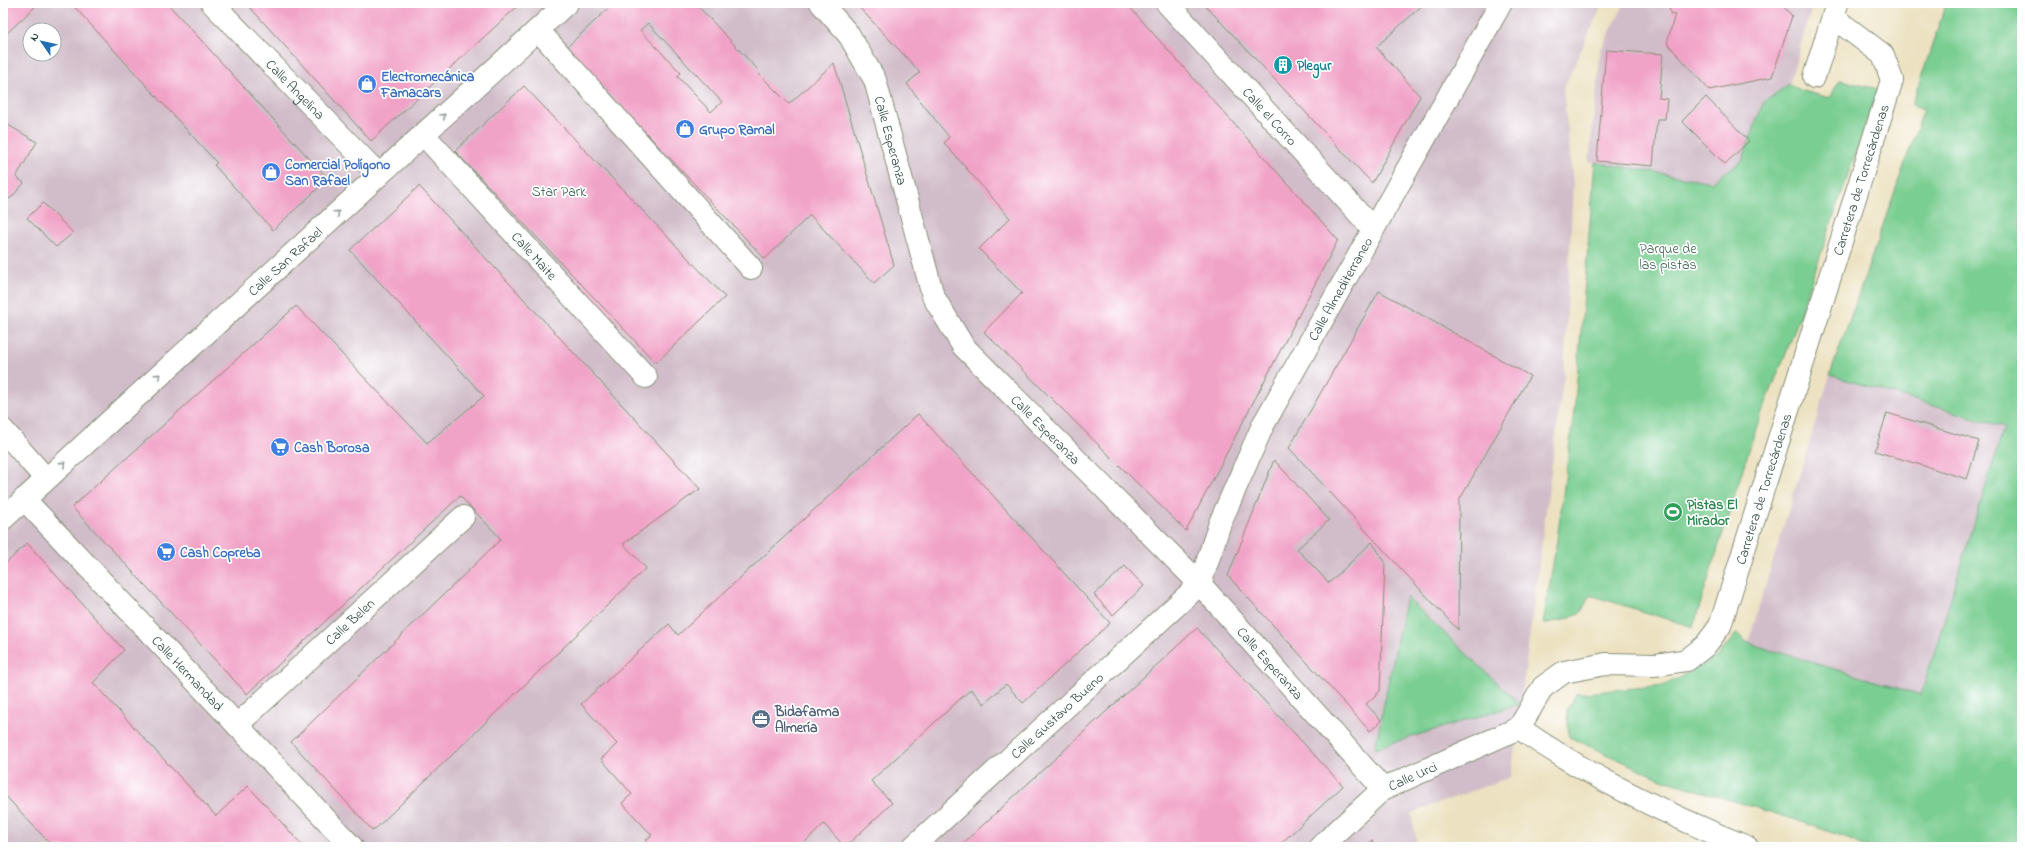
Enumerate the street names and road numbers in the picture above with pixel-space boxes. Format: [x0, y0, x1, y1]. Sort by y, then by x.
street label: Calle Angelina [260, 55, 329, 125]
street label: Calle el Corro [1237, 83, 1301, 151]
street label: Calle Esperanza [868, 94, 912, 188]
street label: Carretera de Torrecárdenas [1828, 102, 1896, 258]
street label: Calle San Rafael [244, 223, 328, 302]
street label: Calle Maite [506, 228, 562, 286]
street label: Calle Almediterraneo [1304, 234, 1379, 345]
street label: Calle Esperanza [1005, 391, 1085, 470]
street label: Carretera de Torrecárdenas [1731, 411, 1798, 567]
street label: Calle Belen [321, 594, 380, 651]
street label: Calle Esperanza [1231, 623, 1308, 705]
street label: Calle Hermandad [146, 631, 228, 717]
street label: Calle Gustavo Bueno [1006, 668, 1109, 765]
street label: Calle Urci [1385, 757, 1441, 797]

